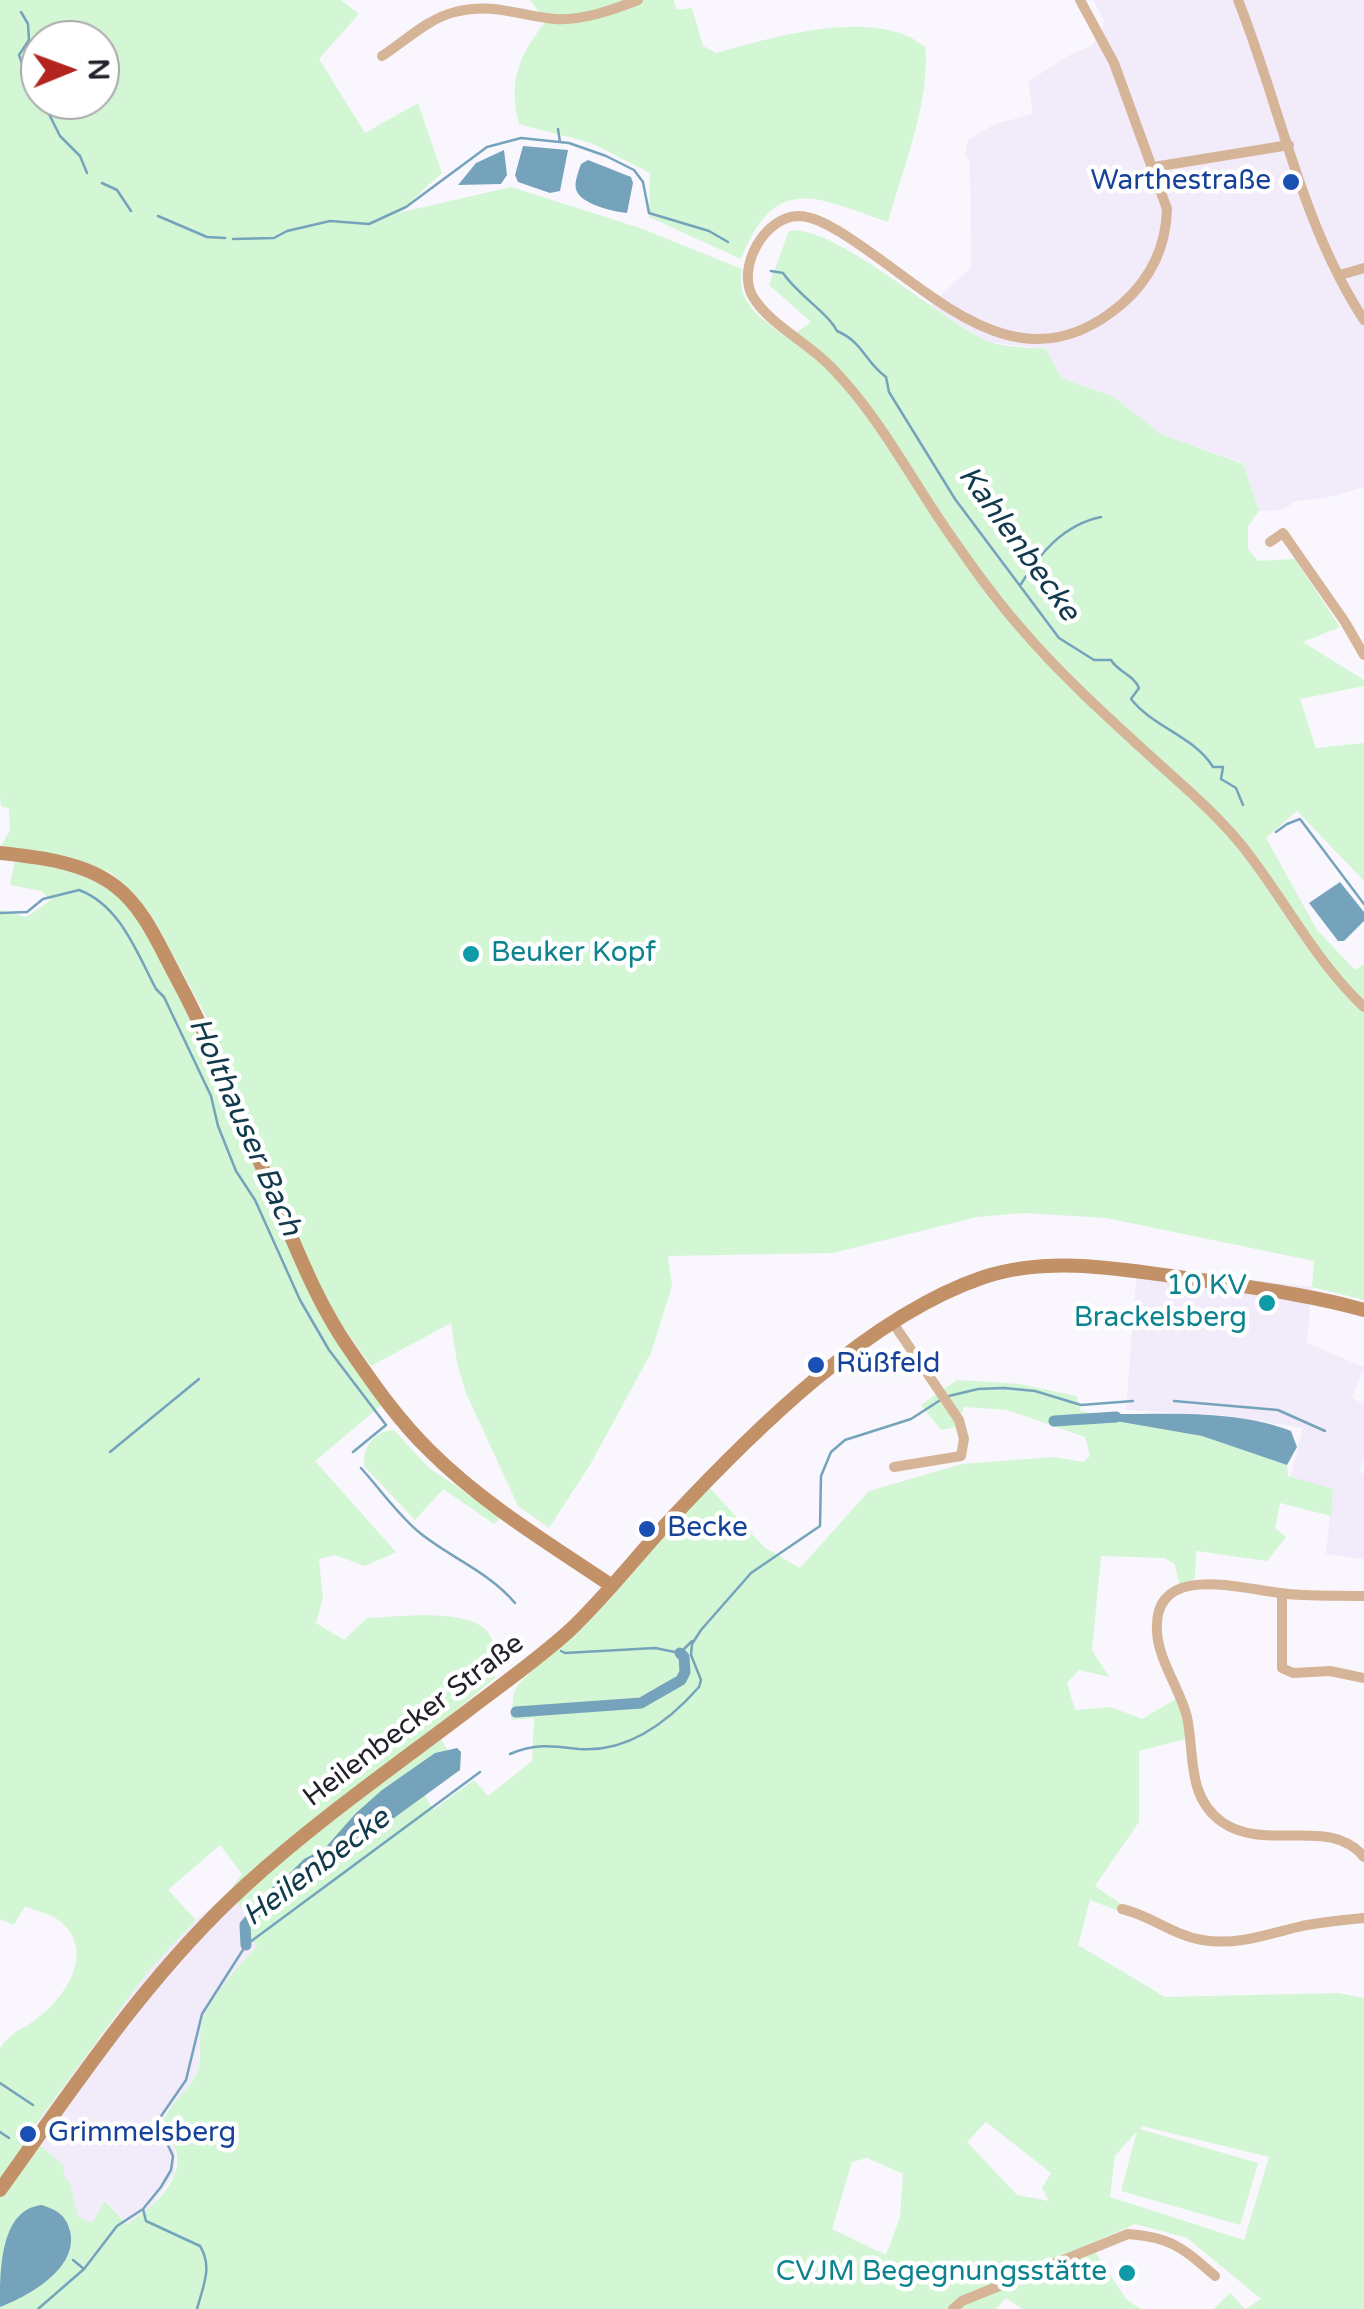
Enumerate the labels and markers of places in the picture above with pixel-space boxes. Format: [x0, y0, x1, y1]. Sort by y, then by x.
place label: Warthestraße [1090, 165, 1271, 199]
marker: Warthestraße [1280, 171, 1302, 193]
place label: Beuker Kopf [491, 937, 656, 971]
marker: Beuker Kopf [460, 943, 482, 965]
place label: 10 KV Brackelsberg [1074, 1270, 1247, 1336]
marker: 10 KV Brackelsberg [1256, 1292, 1278, 1314]
place label: Rüßfeld [836, 1348, 940, 1382]
marker: Rüßfeld [805, 1354, 827, 1376]
place label: Becke [667, 1512, 748, 1546]
marker: Becke [636, 1518, 658, 1540]
place label: Grimmelsberg [48, 2117, 236, 2151]
marker: Grimmelsberg [17, 2123, 39, 2145]
place label: CVJM Begegnungsstätte [776, 2256, 1107, 2290]
marker: CVJM Begegnungsstätte [1116, 2262, 1138, 2284]

